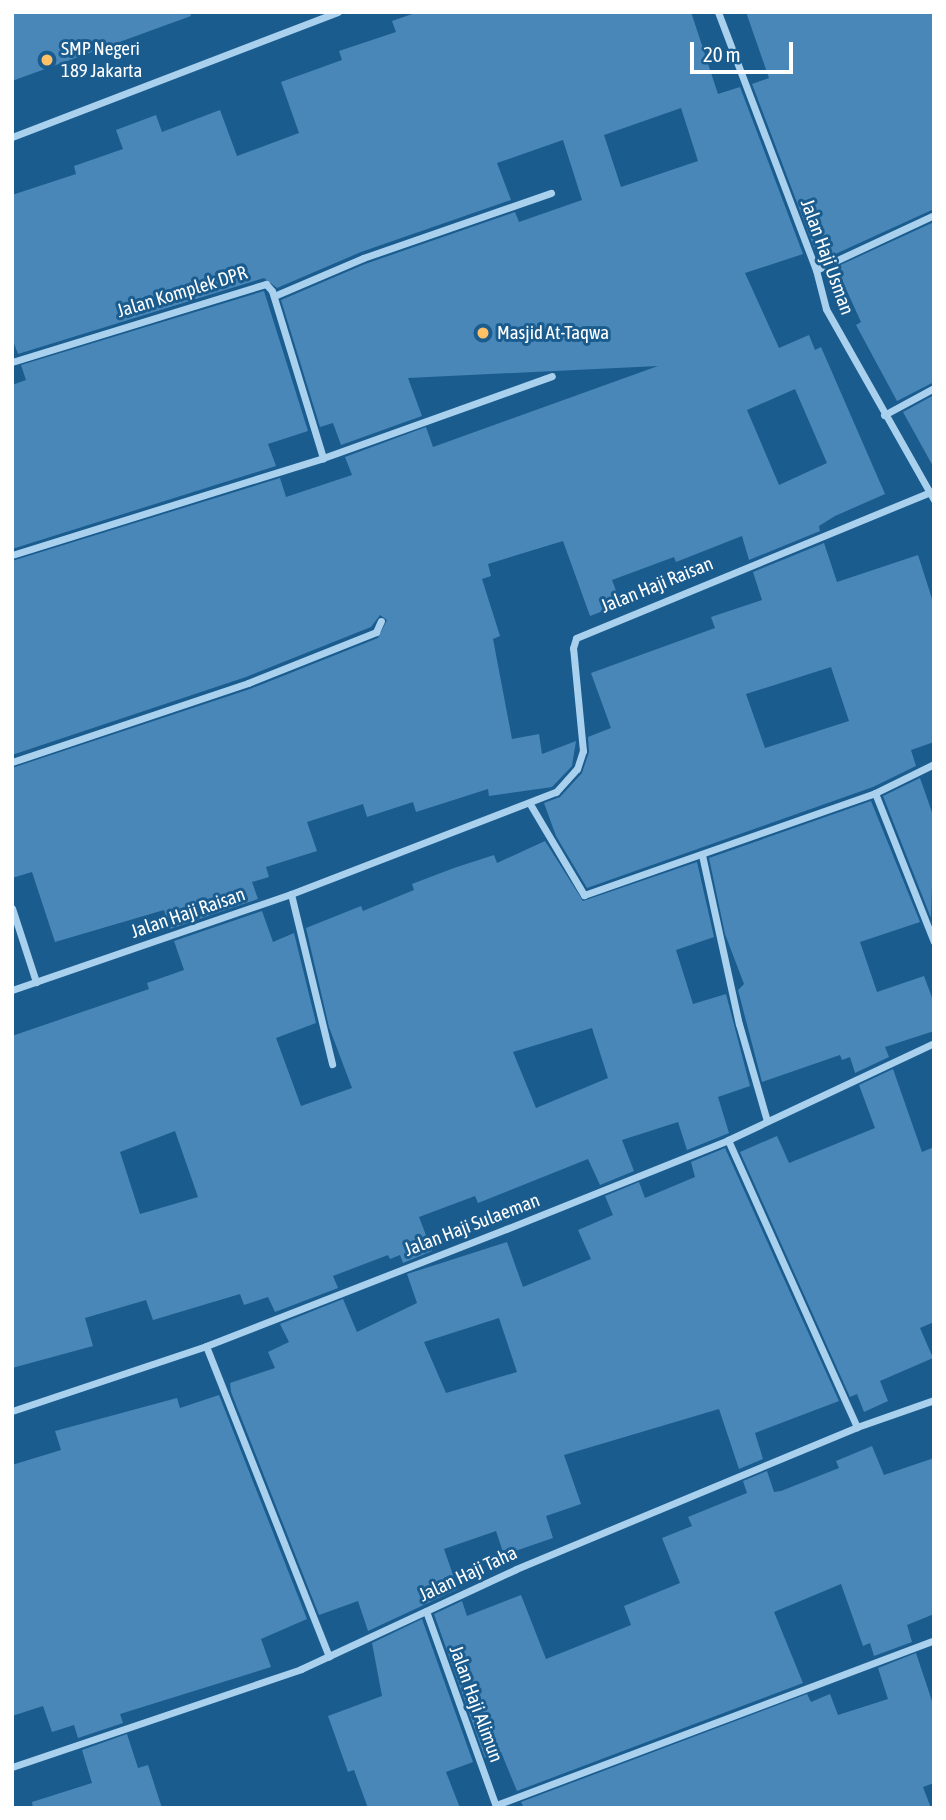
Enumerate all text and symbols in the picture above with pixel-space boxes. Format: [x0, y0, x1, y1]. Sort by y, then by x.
scale bar [694, 28, 797, 72]
place label: SMP Negeri 189 Jakarta [61, 38, 142, 82]
text: 20 m [703, 42, 741, 66]
marker: SMP Negeri 189 Jakarta [39, 52, 55, 68]
street label: Jalan Haji Usman [796, 196, 858, 318]
street label: Jalan Komplek DPR [114, 261, 250, 323]
place label: Masjid At-Taqwa [497, 322, 609, 344]
marker: Masjid At-Taqwa [475, 325, 491, 341]
street label: Jalan Haji Raisan [597, 552, 717, 618]
street label: Jalan Haji Raisan [128, 883, 248, 943]
street label: Jalan Haji Sulaeman [401, 1189, 543, 1261]
street label: Jalan Haji Taha [415, 1541, 521, 1607]
street label: Jalan Haji Alimun [444, 1642, 508, 1766]

